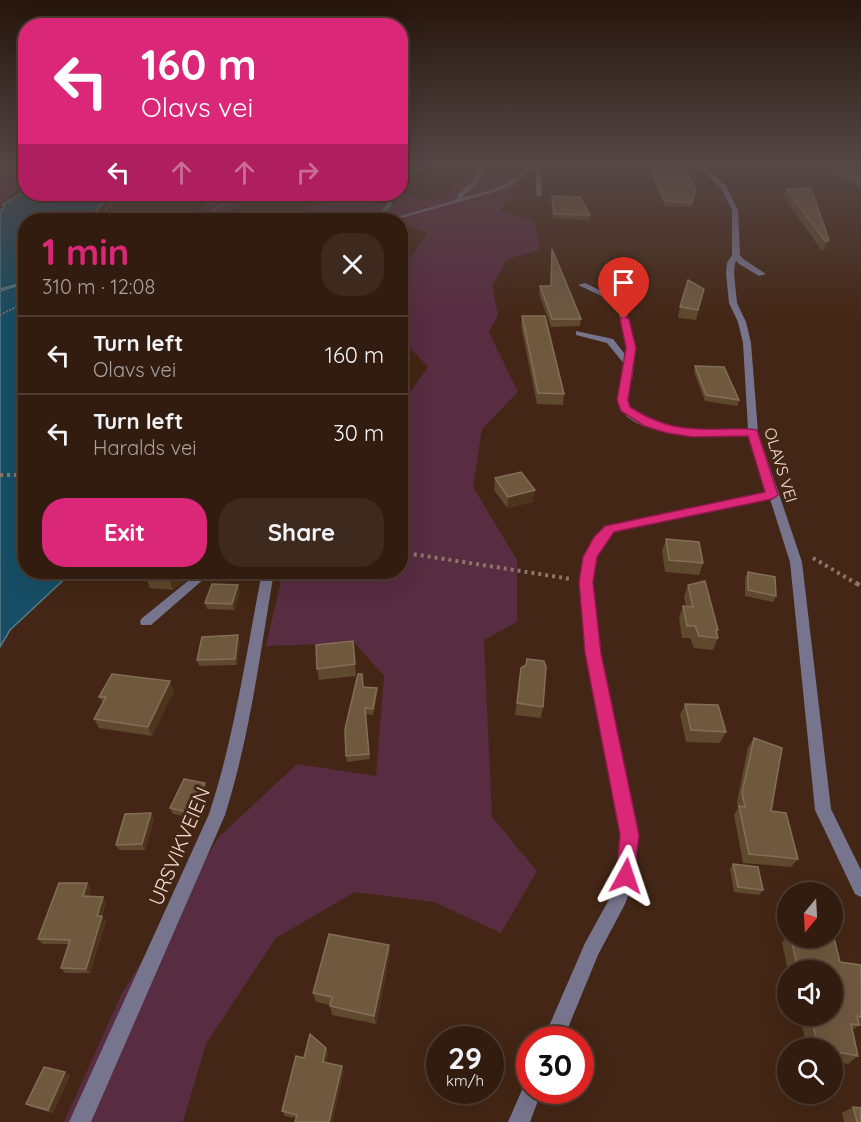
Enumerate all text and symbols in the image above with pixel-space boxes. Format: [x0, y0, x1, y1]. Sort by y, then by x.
text: 160 m [141, 38, 257, 91]
icon: left [42, 42, 120, 120]
text: Olavs vei [141, 90, 253, 124]
icon: left [102, 156, 135, 189]
icon: ahead [165, 156, 198, 189]
icon: ahead [228, 156, 261, 189]
icon: right [291, 156, 324, 189]
text: 1 min [42, 229, 129, 274]
button: close [321, 233, 384, 296]
pin [598, 257, 649, 319]
icon: arrive [607, 266, 640, 299]
text: 310 m · 12:08 [42, 274, 155, 299]
text: Turn left [93, 329, 183, 357]
icon: left [42, 339, 75, 372]
text: 160 m [325, 341, 384, 369]
text: Olavs vei [93, 357, 176, 382]
text: Turn left [93, 407, 183, 435]
icon: left [42, 417, 75, 450]
text: 30 m [333, 419, 384, 447]
street label: OLAVS VEI [760, 425, 802, 505]
text: Haralds vei [93, 435, 197, 460]
button: Exit [42, 498, 207, 567]
button: Share [219, 498, 384, 567]
street label: URSVIKVEIEN [143, 783, 215, 909]
position arrow [594, 844, 658, 908]
north arrow [777, 882, 843, 948]
map controls [777, 882, 843, 1104]
button: sound [777, 960, 843, 1026]
speed limit sign: 30 [516, 1026, 594, 1104]
button: search [777, 1038, 843, 1104]
text: 29 [448, 1039, 482, 1077]
text: km/h [446, 1071, 484, 1090]

